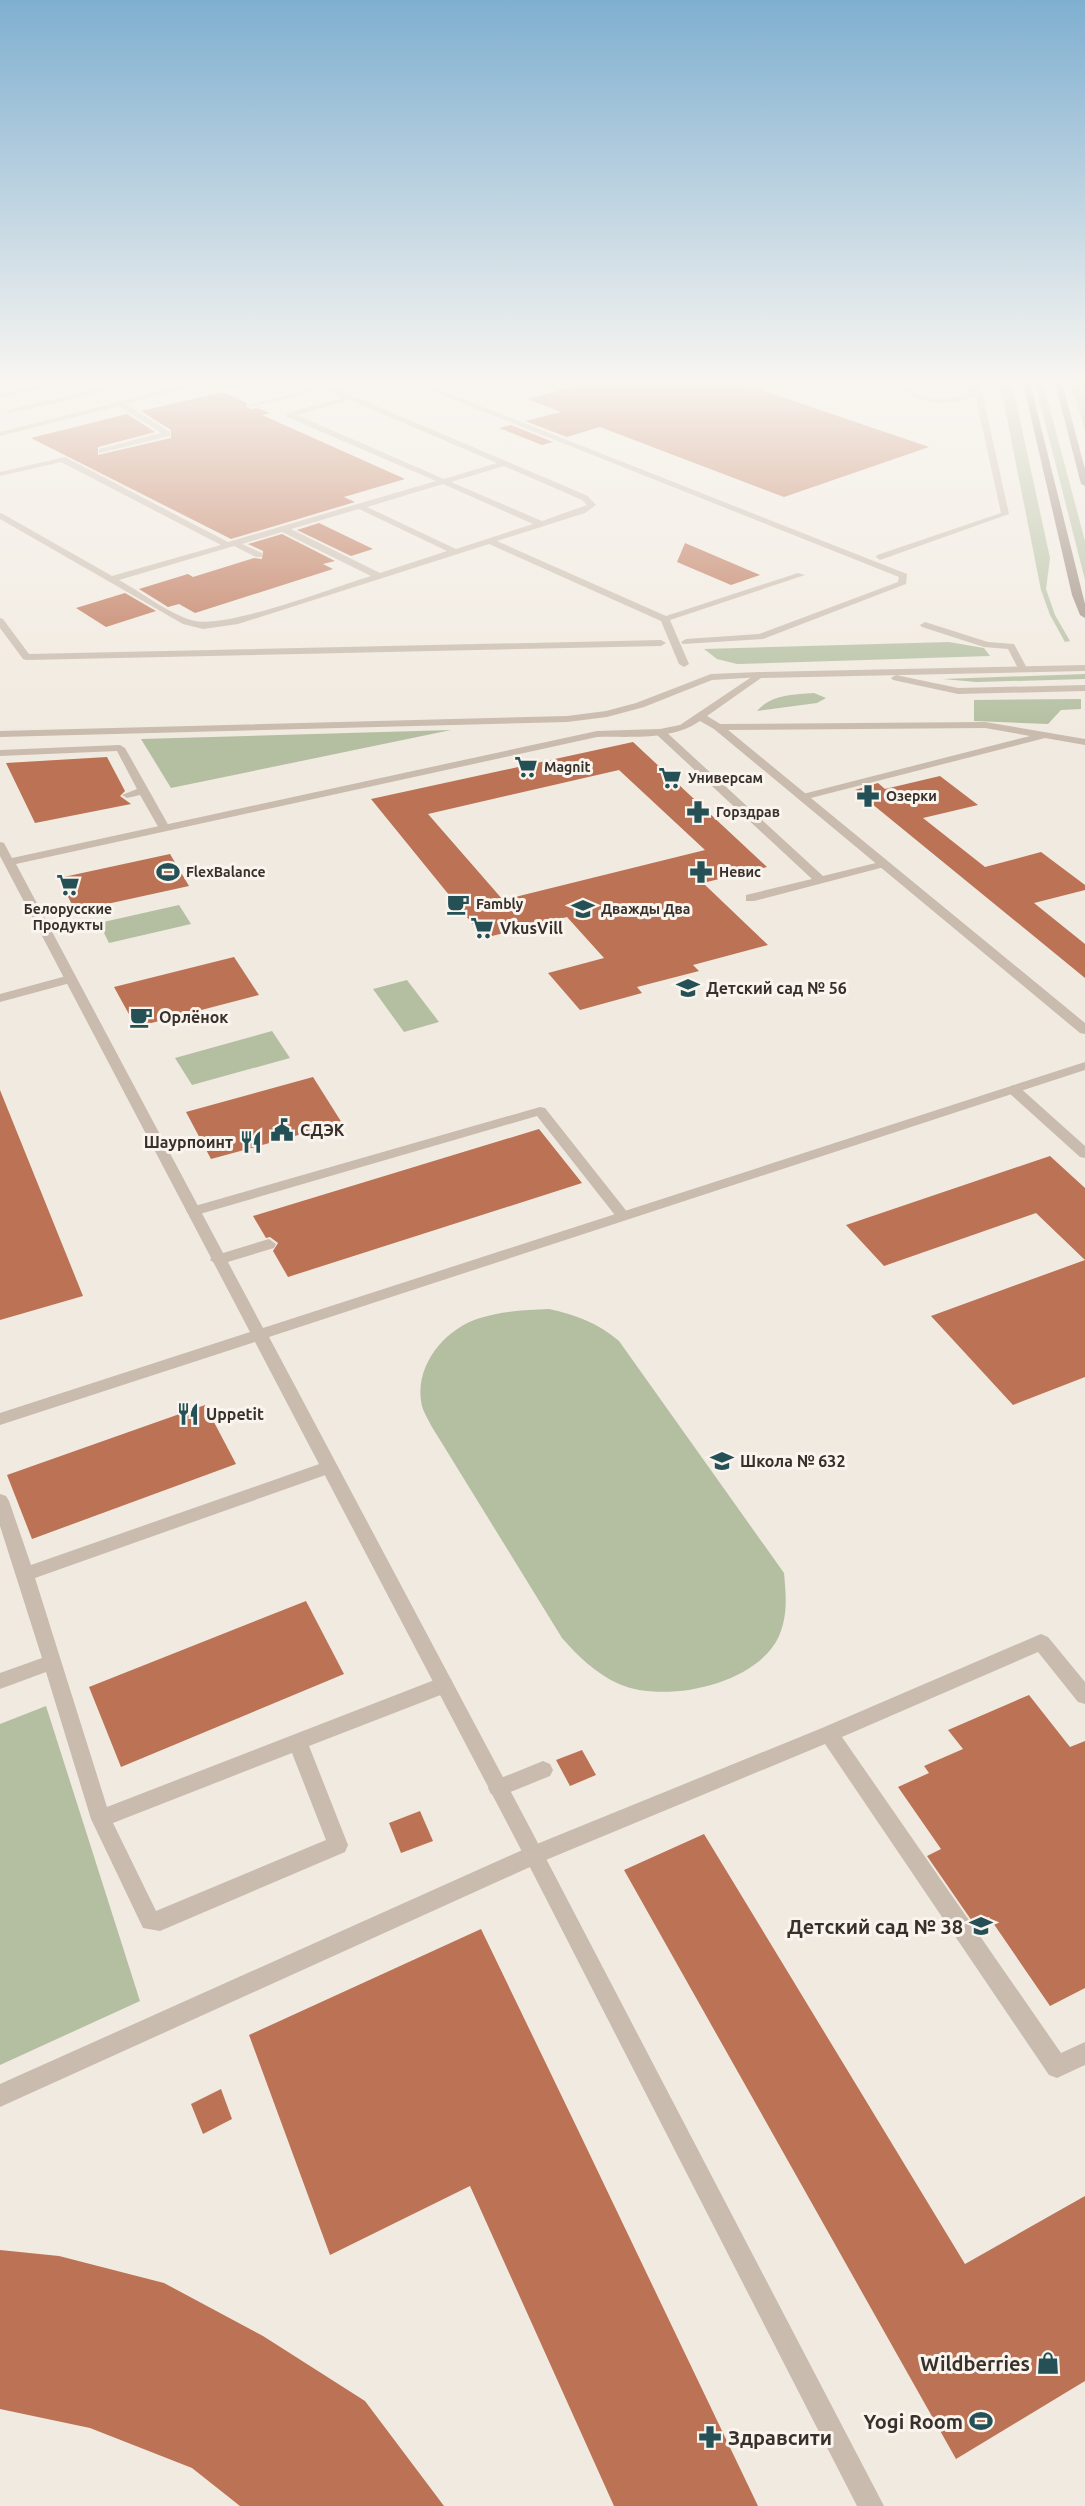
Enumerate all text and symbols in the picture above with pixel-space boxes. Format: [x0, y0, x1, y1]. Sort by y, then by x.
supermarket icon: Magnit [513, 754, 539, 780]
place label: Magnit [544, 759, 590, 775]
supermarket icon: Универсам [657, 765, 683, 791]
place label: Универсам [688, 770, 763, 786]
pharmacy icon: Озерки [855, 783, 881, 809]
place label: Озерки [886, 788, 937, 804]
pharmacy icon: Горздрав [685, 799, 711, 825]
place label: Горздрав [716, 804, 780, 820]
sports icon: FlexBalance [155, 859, 181, 885]
pharmacy icon: Невис [688, 859, 714, 885]
place label: FlexBalance [186, 864, 266, 880]
place label: Невис [719, 864, 761, 880]
supermarket icon: Белорусские Продукты [55, 872, 81, 898]
cafe icon: Fambly [445, 891, 471, 917]
place label: Fambly [476, 896, 524, 912]
school or university icon: Дважды Два [570, 896, 596, 922]
place label: Белорусские Продукты [24, 901, 112, 933]
place label: Дважды Два [601, 901, 690, 917]
supermarket icon: VkusVill [469, 915, 495, 941]
place label: VkusVill [500, 919, 563, 937]
school or university icon: Детский сад № 56 [675, 975, 701, 1001]
place label: Детский сад № 56 [706, 979, 847, 997]
cafe icon: Орлёнок [128, 1004, 154, 1030]
place label: Орлёнок [159, 1008, 228, 1026]
public building icon: СДЭК [269, 1117, 295, 1143]
place label: СДЭК [300, 1121, 345, 1139]
restaurant icon: Шаурпоинт [238, 1129, 264, 1155]
place label: Шаурпоинт [144, 1133, 233, 1151]
restaurant icon: Uppetit [175, 1401, 201, 1427]
place label: Uppetit [206, 1405, 264, 1423]
school or university icon: Школа № 632 [709, 1448, 735, 1474]
place label: Школа № 632 [740, 1452, 845, 1470]
school or university icon: Детский сад № 38 [968, 1913, 994, 1939]
place label: Детский сад № 38 [787, 1915, 963, 1938]
shop icon: Wildberries [1035, 2350, 1061, 2376]
place label: Wildberries [920, 2352, 1030, 2375]
sports icon: Yogi Room [968, 2408, 994, 2434]
place label: Yogi Room [864, 2410, 963, 2433]
pharmacy icon: Здравсити [697, 2424, 723, 2450]
place label: Здравсити [728, 2426, 832, 2449]

